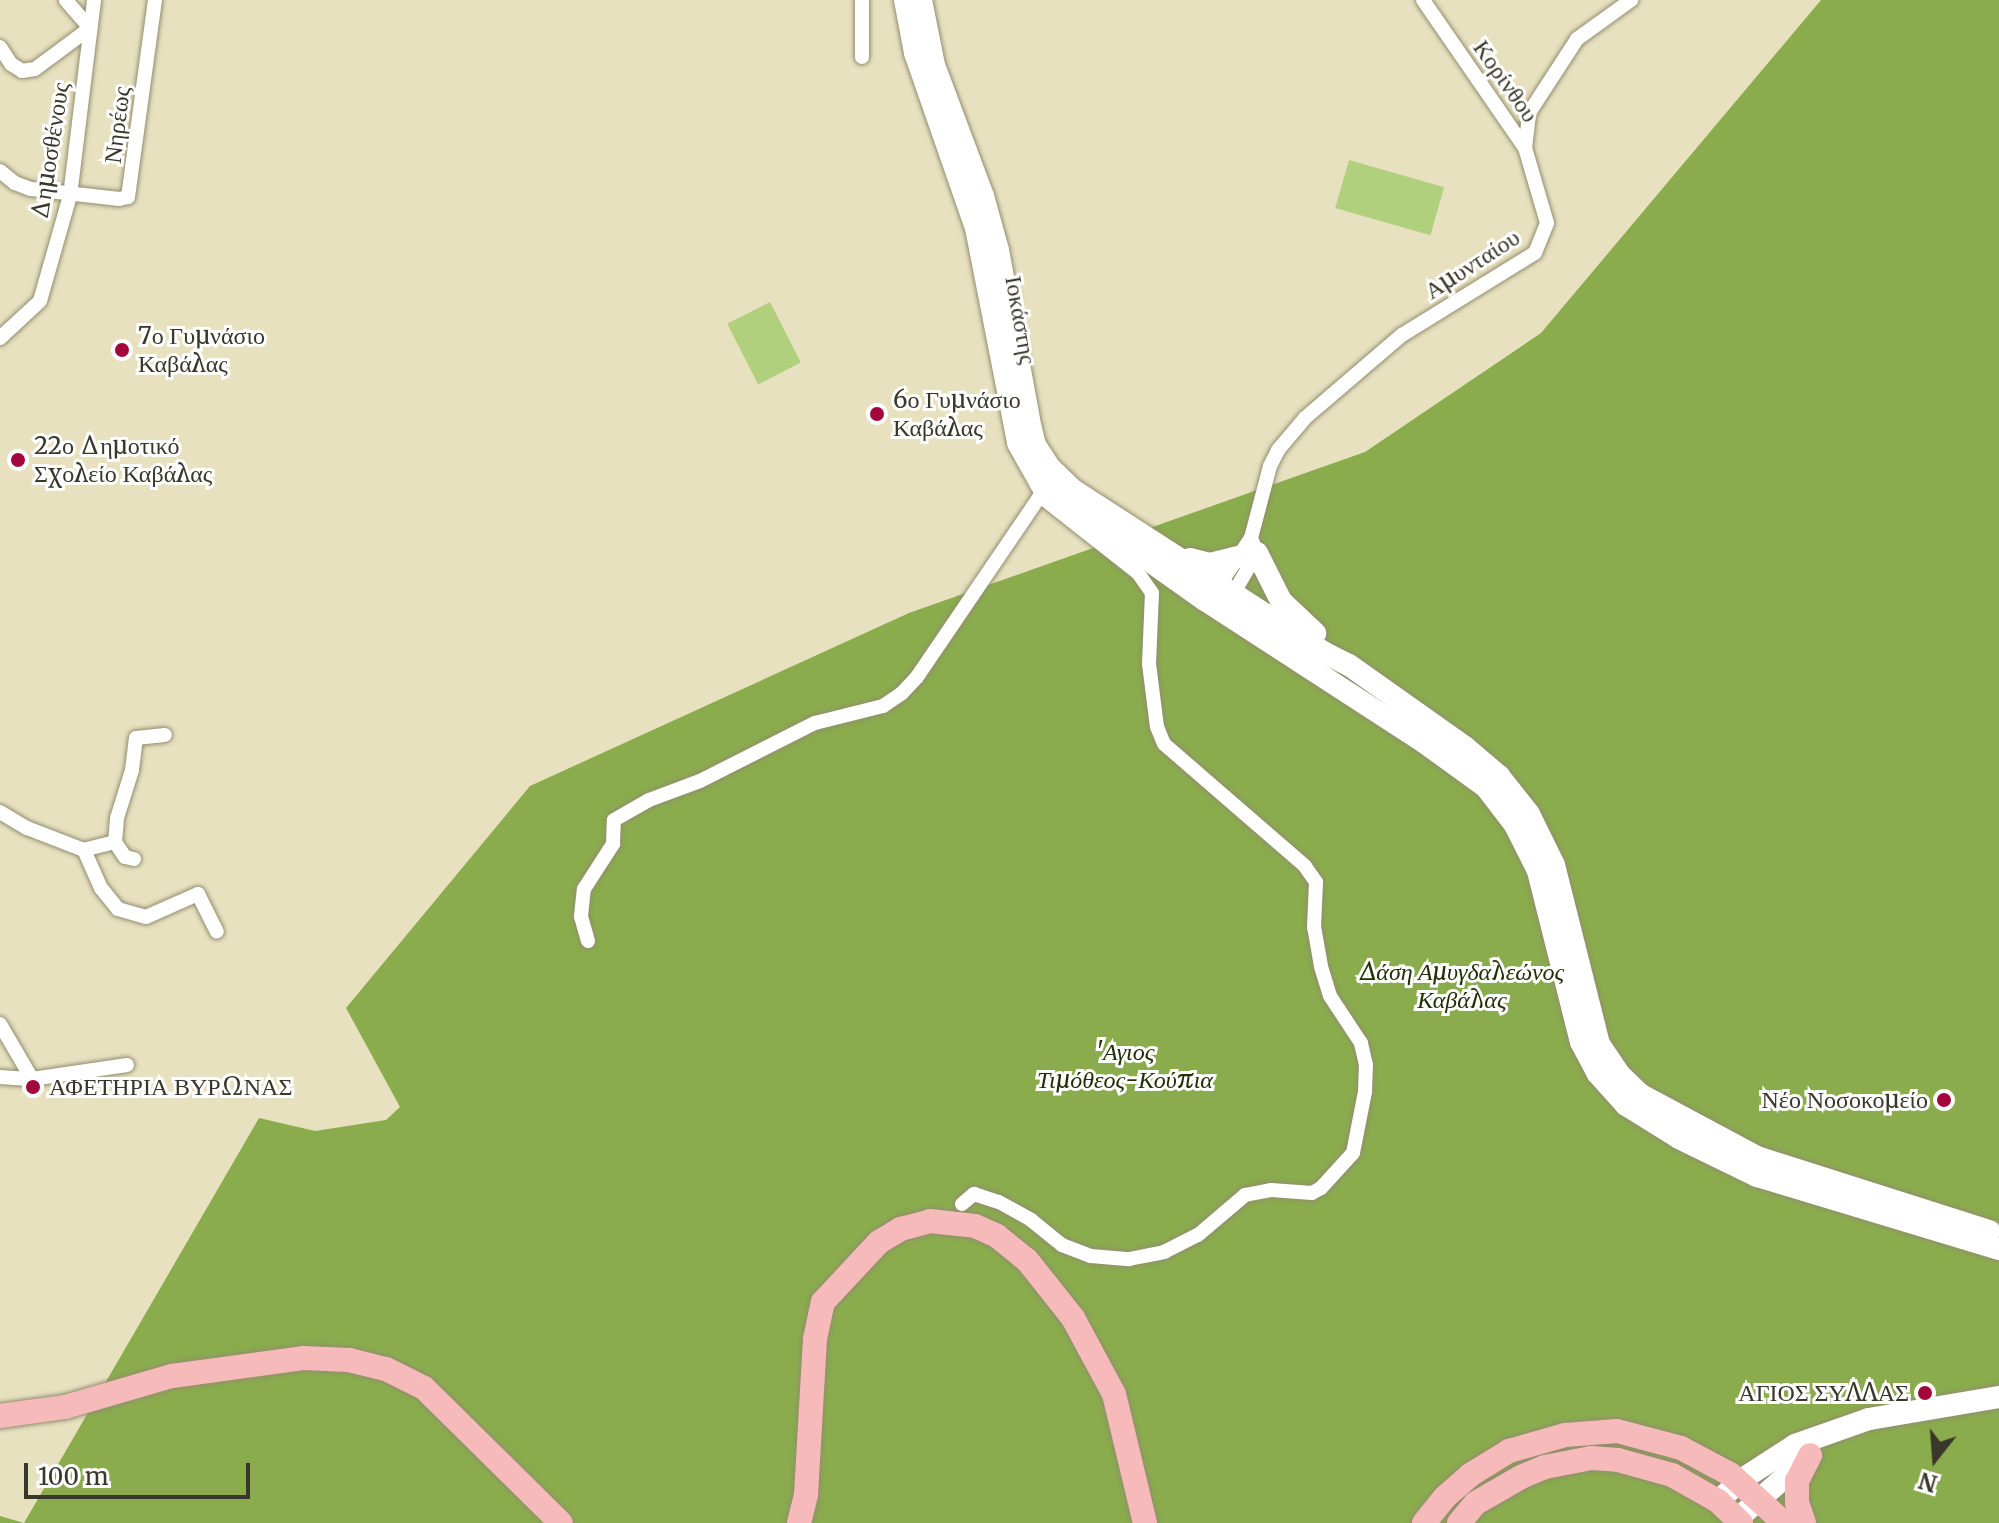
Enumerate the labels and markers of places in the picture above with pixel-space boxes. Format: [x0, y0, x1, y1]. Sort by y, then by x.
place label: 7ο Γυμνάσιο Καβάλας [138, 322, 265, 378]
marker: 7ο Γυμνάσιο Καβάλας [113, 341, 131, 359]
place label: 6ο Γυμνάσιο Καβάλας [893, 386, 1021, 442]
marker: 6ο Γυμνάσιο Καβάλας [868, 405, 886, 423]
place label: 22ο Δημοτικό Σχολείο Καβάλας [34, 432, 212, 488]
marker: 22ο Δημοτικό Σχολείο Καβάλας [9, 451, 27, 469]
place label: ΑΦΕΤΗΡΙΑ ΒΥΡΩΝΑΣ [49, 1073, 292, 1101]
marker: ΑΦΕΤΗΡΙΑ ΒΥΡΩΝΑΣ [24, 1078, 42, 1096]
place label: Νέο Νοσοκομείο [1762, 1086, 1928, 1114]
marker: Νέο Νοσοκομείο [1935, 1091, 1953, 1109]
place label: ΑΓΙΟΣ ΣΥΛΛΑΣ [1738, 1379, 1909, 1407]
marker: ΑΓΙΟΣ ΣΥΛΛΑΣ [1916, 1384, 1934, 1402]

